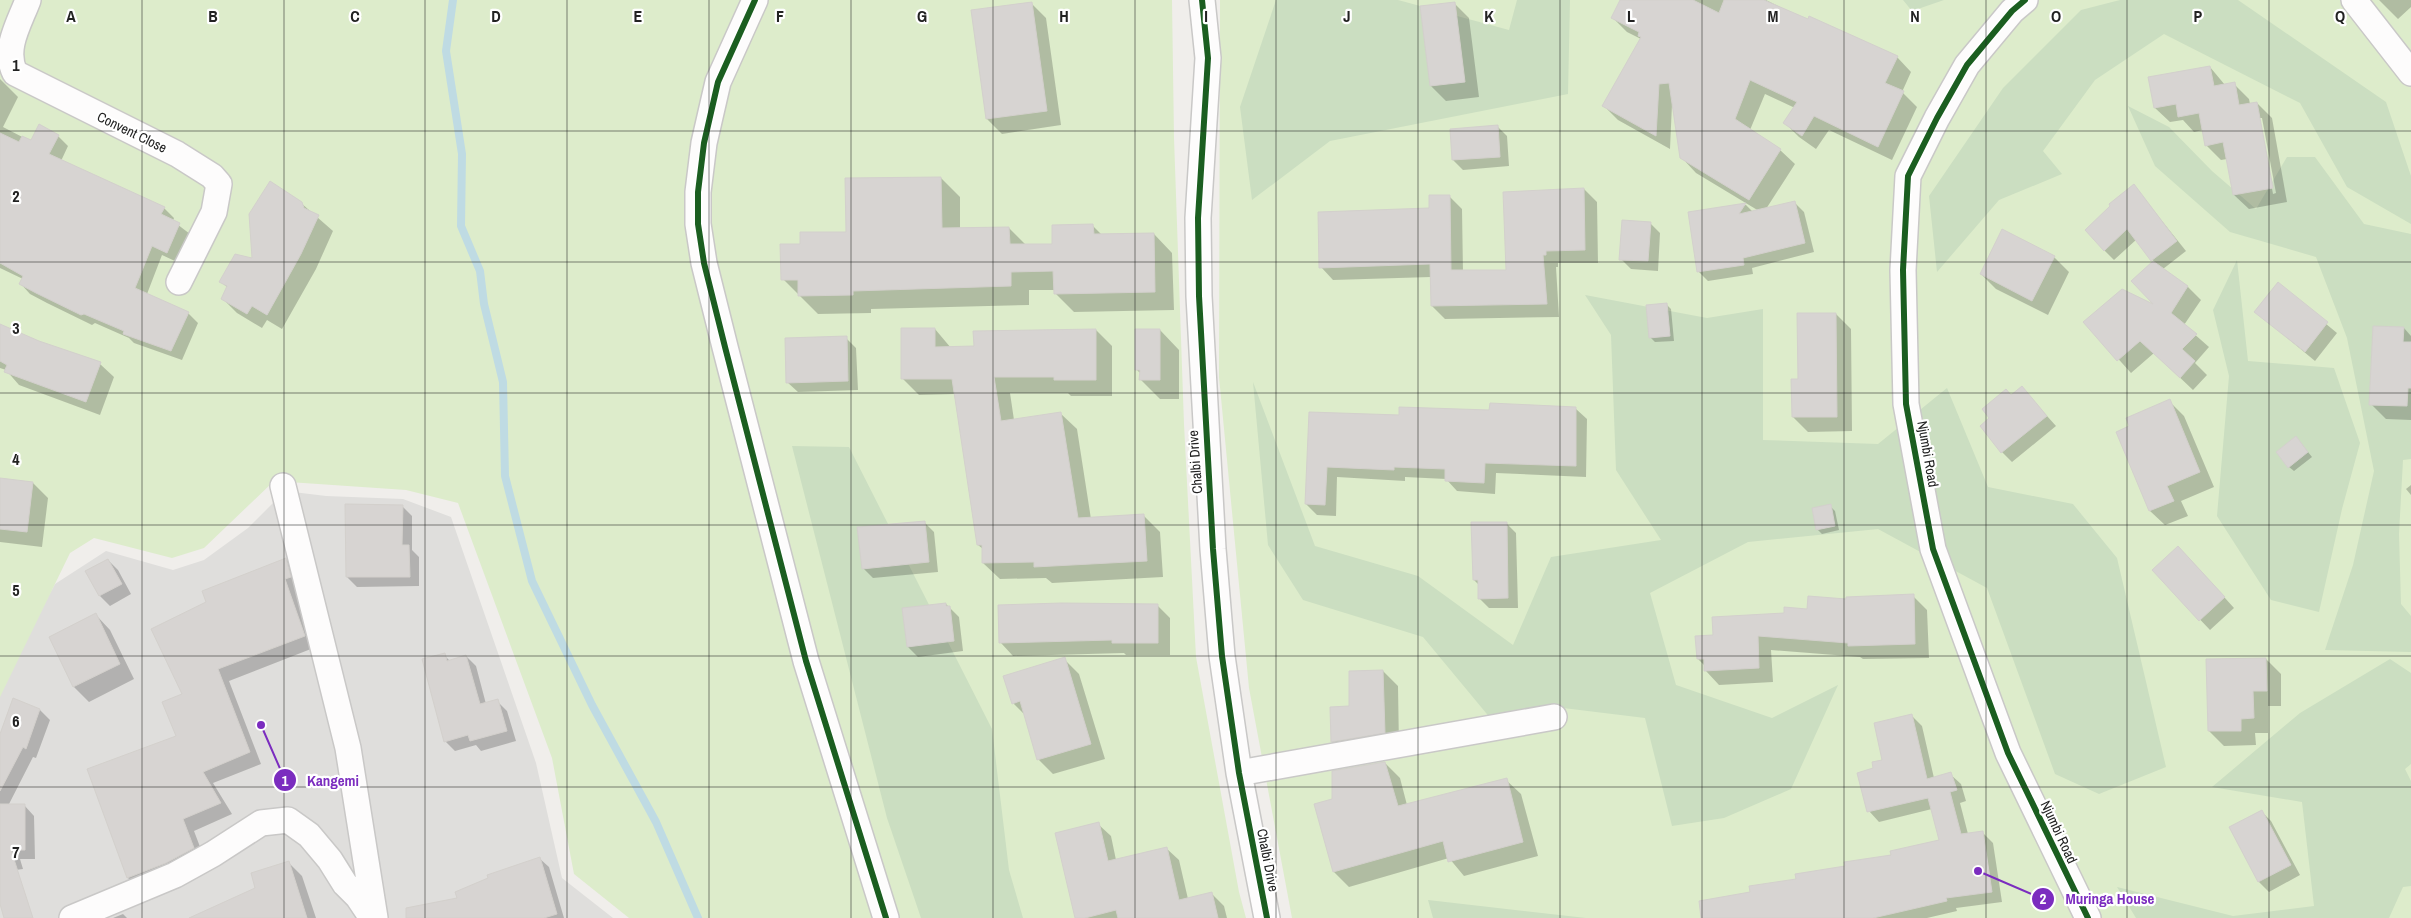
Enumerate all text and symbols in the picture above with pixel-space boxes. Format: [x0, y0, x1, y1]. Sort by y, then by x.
text: A [66, 5, 76, 27]
text: B [208, 5, 218, 27]
text: C [350, 5, 360, 27]
text: D [491, 5, 501, 27]
text: E [634, 5, 643, 27]
text: F [776, 5, 784, 27]
text: G [917, 5, 927, 27]
text: H [1059, 5, 1069, 27]
text: I [1204, 5, 1208, 27]
text: J [1343, 5, 1351, 27]
text: K [1484, 5, 1494, 27]
text: L [1627, 5, 1635, 27]
text: M [1768, 5, 1779, 27]
text: N [1910, 5, 1920, 27]
text: O [2051, 5, 2061, 27]
text: P [2194, 5, 2203, 27]
text: Q [2335, 5, 2345, 27]
text: 1 [12, 54, 20, 76]
street label: Convent Close [94, 107, 170, 157]
text: 2 [12, 185, 20, 207]
text: 3 [12, 317, 20, 339]
street label: Njumbi Road [1913, 419, 1943, 489]
street label: Chalbi Drive [1184, 430, 1206, 494]
text: 4 [12, 448, 20, 470]
text: 5 [12, 579, 20, 601]
text: 6 [12, 710, 20, 732]
callout: Kangemi [272, 765, 369, 795]
text: 1 [282, 770, 289, 791]
text: Kangemi [307, 770, 359, 791]
street label: Njumbi Road [2037, 798, 2081, 866]
street label: Chalbi Drive [1253, 827, 1283, 893]
text: 7 [12, 841, 20, 863]
callout: Muringa House [2030, 884, 2164, 914]
text: 2 [2040, 888, 2047, 909]
text: Muringa House [2066, 888, 2155, 909]

